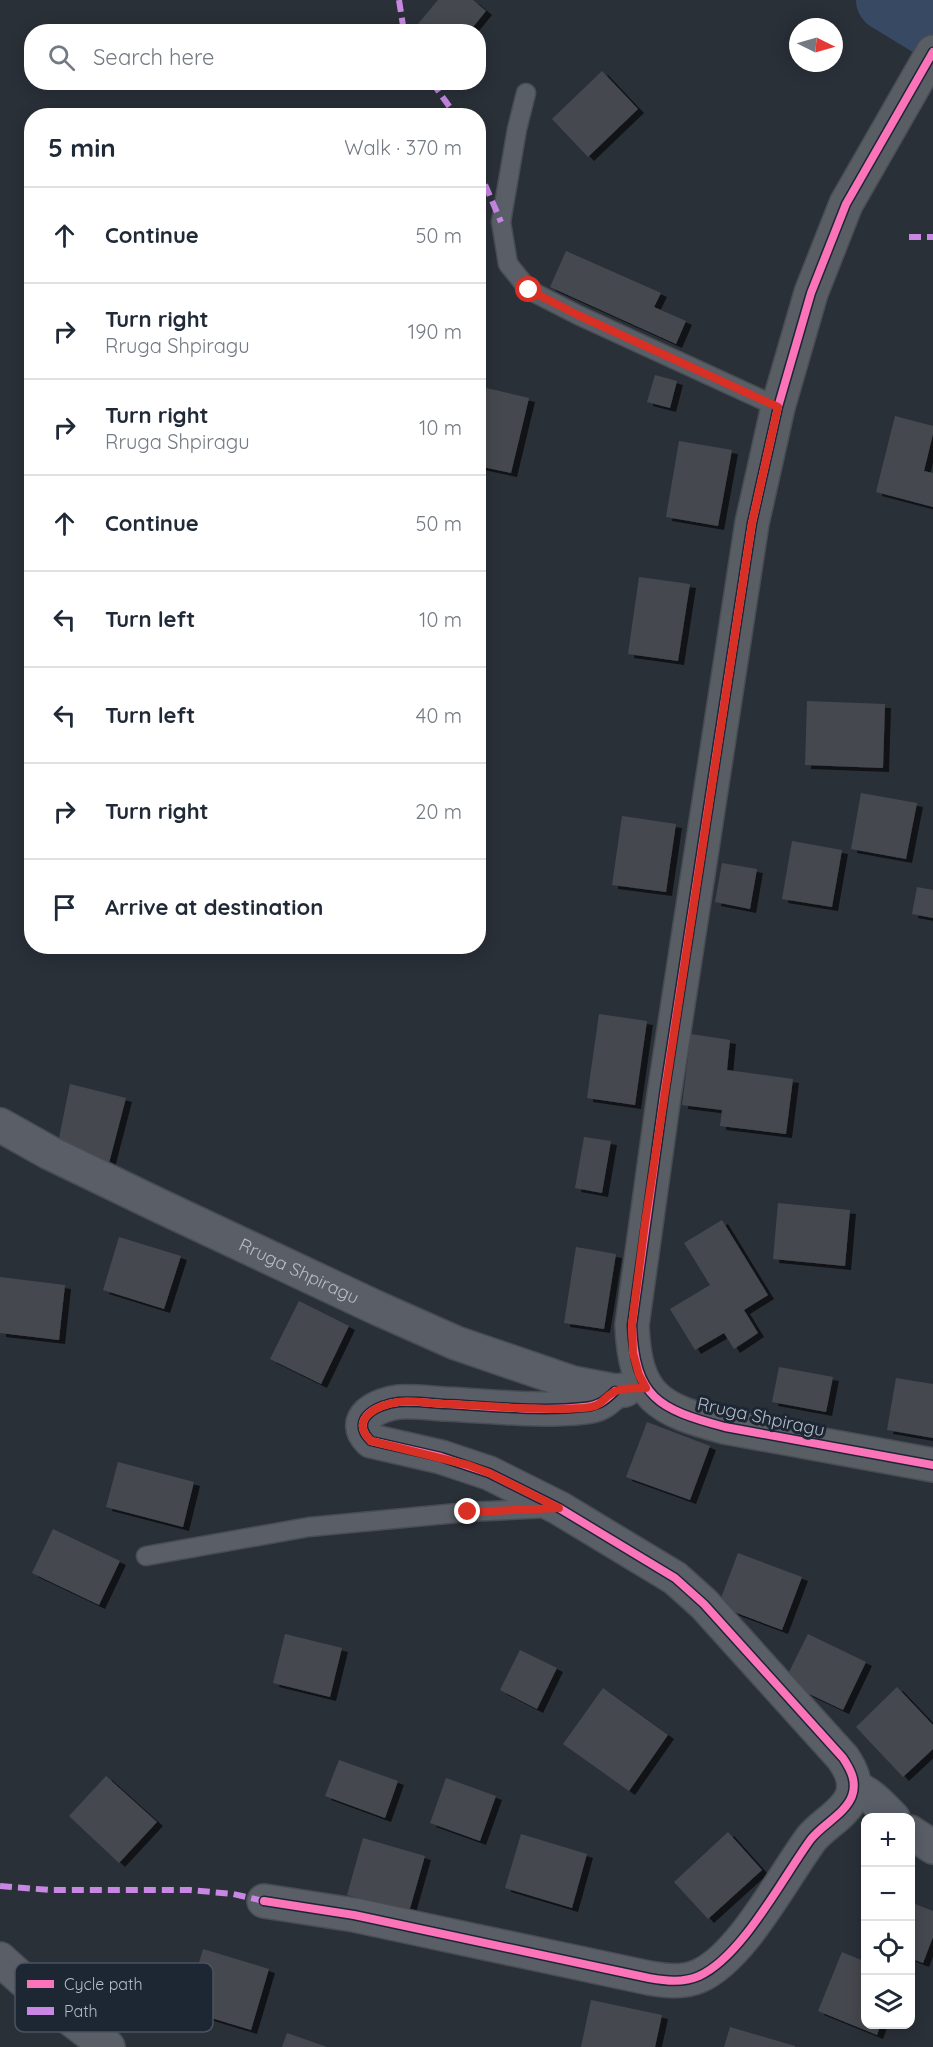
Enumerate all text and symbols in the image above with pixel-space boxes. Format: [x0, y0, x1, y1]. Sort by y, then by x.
north arrow [789, 18, 843, 72]
search box [24, 24, 486, 90]
icon: search [45, 41, 78, 74]
text: Search here [93, 43, 214, 71]
text: 5 min [48, 131, 116, 164]
text: Walk · 370 m [344, 135, 462, 160]
icon: ahead [48, 219, 81, 252]
text: Continue [105, 221, 199, 249]
text: 50 m [416, 223, 462, 248]
route start [515, 276, 541, 302]
text: Turn right [105, 305, 209, 333]
icon: right [48, 315, 81, 348]
text: 190 m [408, 319, 462, 344]
text: Rruga Shpiragu [105, 333, 250, 358]
text: Turn right [105, 401, 209, 429]
icon: right [48, 411, 81, 444]
text: 10 m [419, 415, 462, 440]
text: Rruga Shpiragu [105, 429, 250, 454]
icon: ahead [48, 507, 81, 540]
text: Continue [105, 509, 199, 537]
text: 50 m [416, 511, 462, 536]
icon: left [48, 603, 81, 636]
text: Turn left [105, 605, 195, 633]
text: 10 m [419, 607, 462, 632]
icon: left [48, 699, 81, 732]
text: Turn left [105, 701, 195, 729]
text: 40 m [416, 703, 462, 728]
icon: right [48, 795, 81, 828]
text: Turn right [105, 797, 209, 825]
text: 20 m [415, 799, 462, 824]
icon: arrive [48, 891, 81, 924]
text: Arrive at destination [105, 893, 323, 921]
street label: Rruga Shpiragu [235, 1233, 363, 1309]
street label: Rruga Shpiragu [695, 1392, 827, 1441]
route end [454, 1498, 480, 1524]
map controls [861, 1813, 915, 2029]
button: + [861, 1813, 915, 1867]
button: − [861, 1867, 915, 1921]
button: locate [861, 1921, 915, 1975]
legend [15, 1963, 213, 2032]
text: Cycle path [64, 1974, 143, 1994]
button: layers [861, 1975, 915, 2029]
text: Path [64, 2001, 98, 2021]

